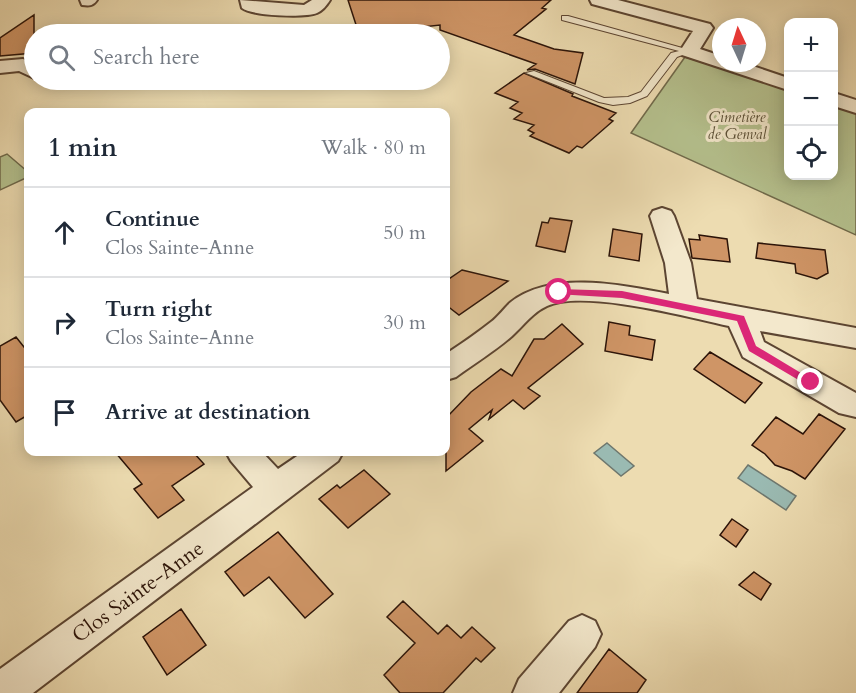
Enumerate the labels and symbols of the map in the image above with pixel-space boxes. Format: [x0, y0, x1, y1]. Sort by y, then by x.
north arrow [712, 18, 766, 72]
park label: Cimetière de Genval [707, 107, 767, 144]
route start [545, 278, 571, 304]
route end [797, 368, 823, 394]
street label: Clos Sainte-Anne [66, 534, 210, 650]

